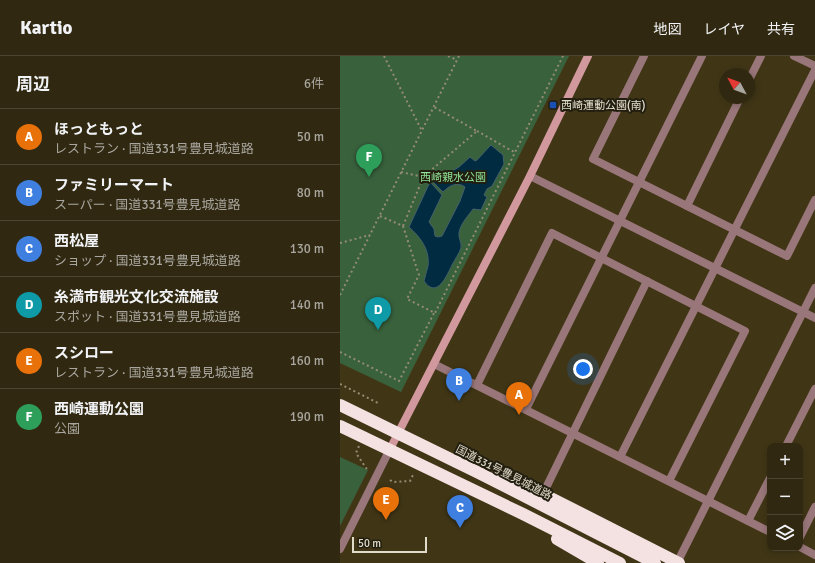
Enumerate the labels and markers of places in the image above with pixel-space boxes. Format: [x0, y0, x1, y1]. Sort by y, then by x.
place label: 西崎運動公園(南) [561, 99, 645, 112]
marker: 西崎運動公園(南) [548, 100, 558, 110]
pin: F [356, 144, 382, 177]
pin: D [365, 297, 391, 330]
pin: B [446, 368, 472, 401]
pin: A [506, 382, 532, 415]
pin: E [373, 487, 399, 520]
pin: C [447, 495, 473, 528]

